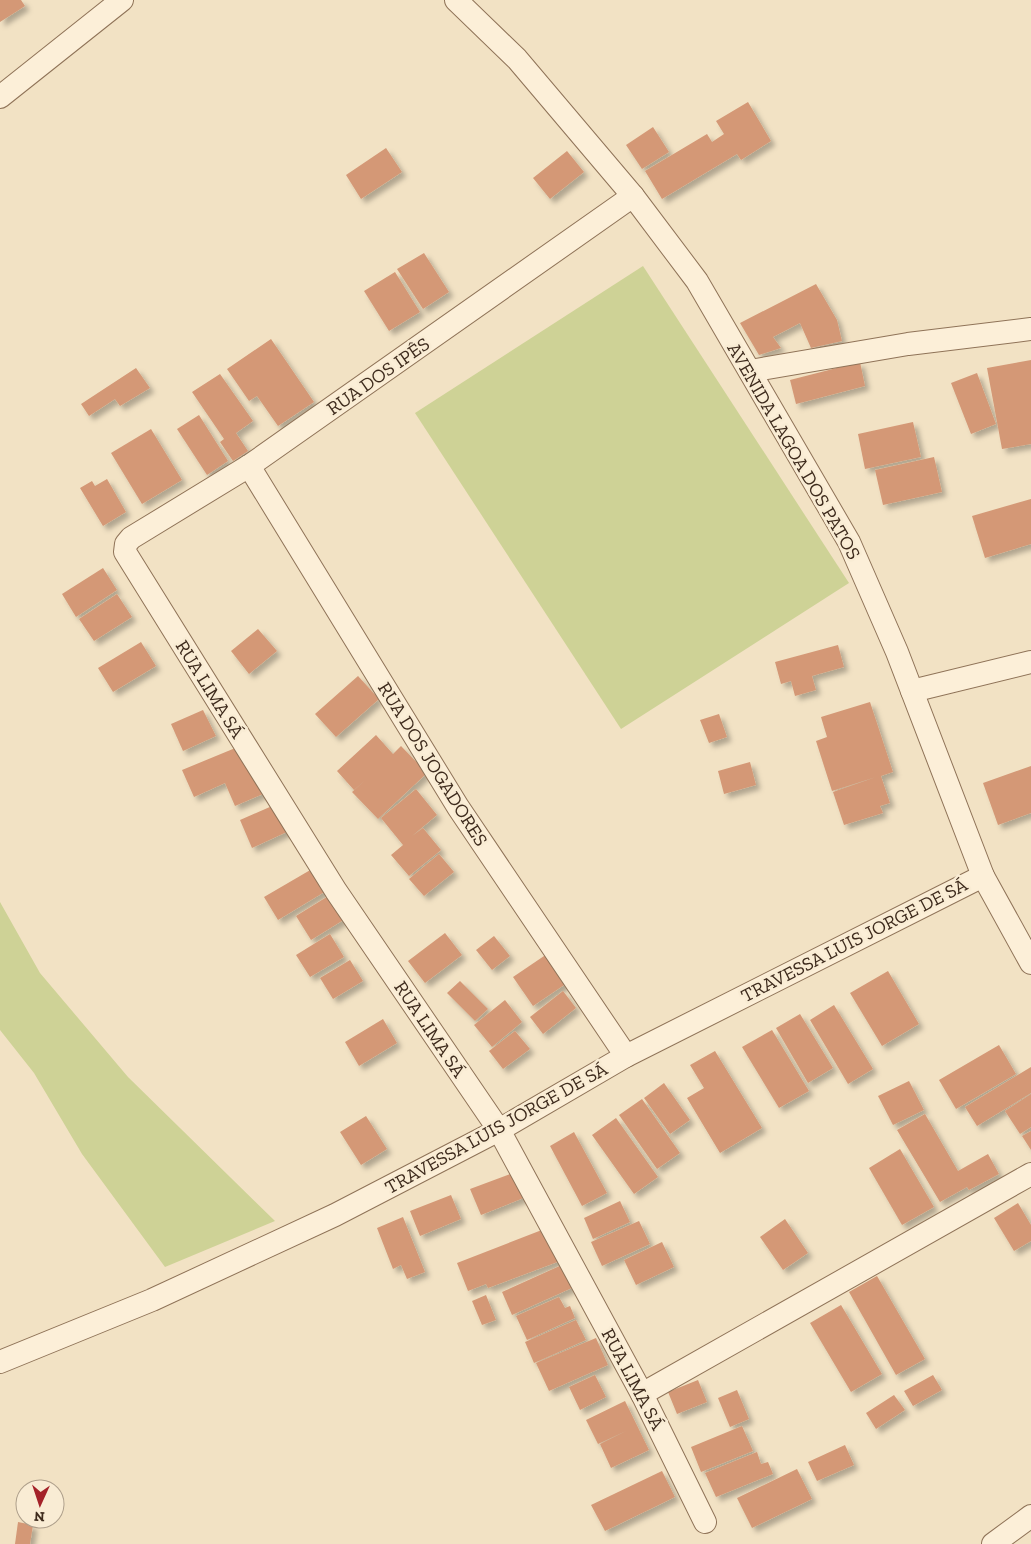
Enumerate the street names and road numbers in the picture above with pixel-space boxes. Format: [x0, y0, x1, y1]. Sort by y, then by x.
street label: RUA DOS IPÊS [322, 332, 434, 420]
street label: AVENIDA LAGOA DOS PATOS [722, 338, 866, 564]
street label: RUA LIMA SÁ [171, 636, 250, 743]
street label: RUA DOS JOGADORES [373, 678, 493, 850]
street label: TRAVESSA LUIS JORGE DE SÁ [737, 873, 972, 1007]
street label: RUA LIMA SÁ [389, 976, 471, 1082]
street label: TRAVESSA LUIS JORGE DE SÁ [381, 1057, 612, 1199]
street label: RUA LIMA SÁ [597, 1324, 670, 1434]

